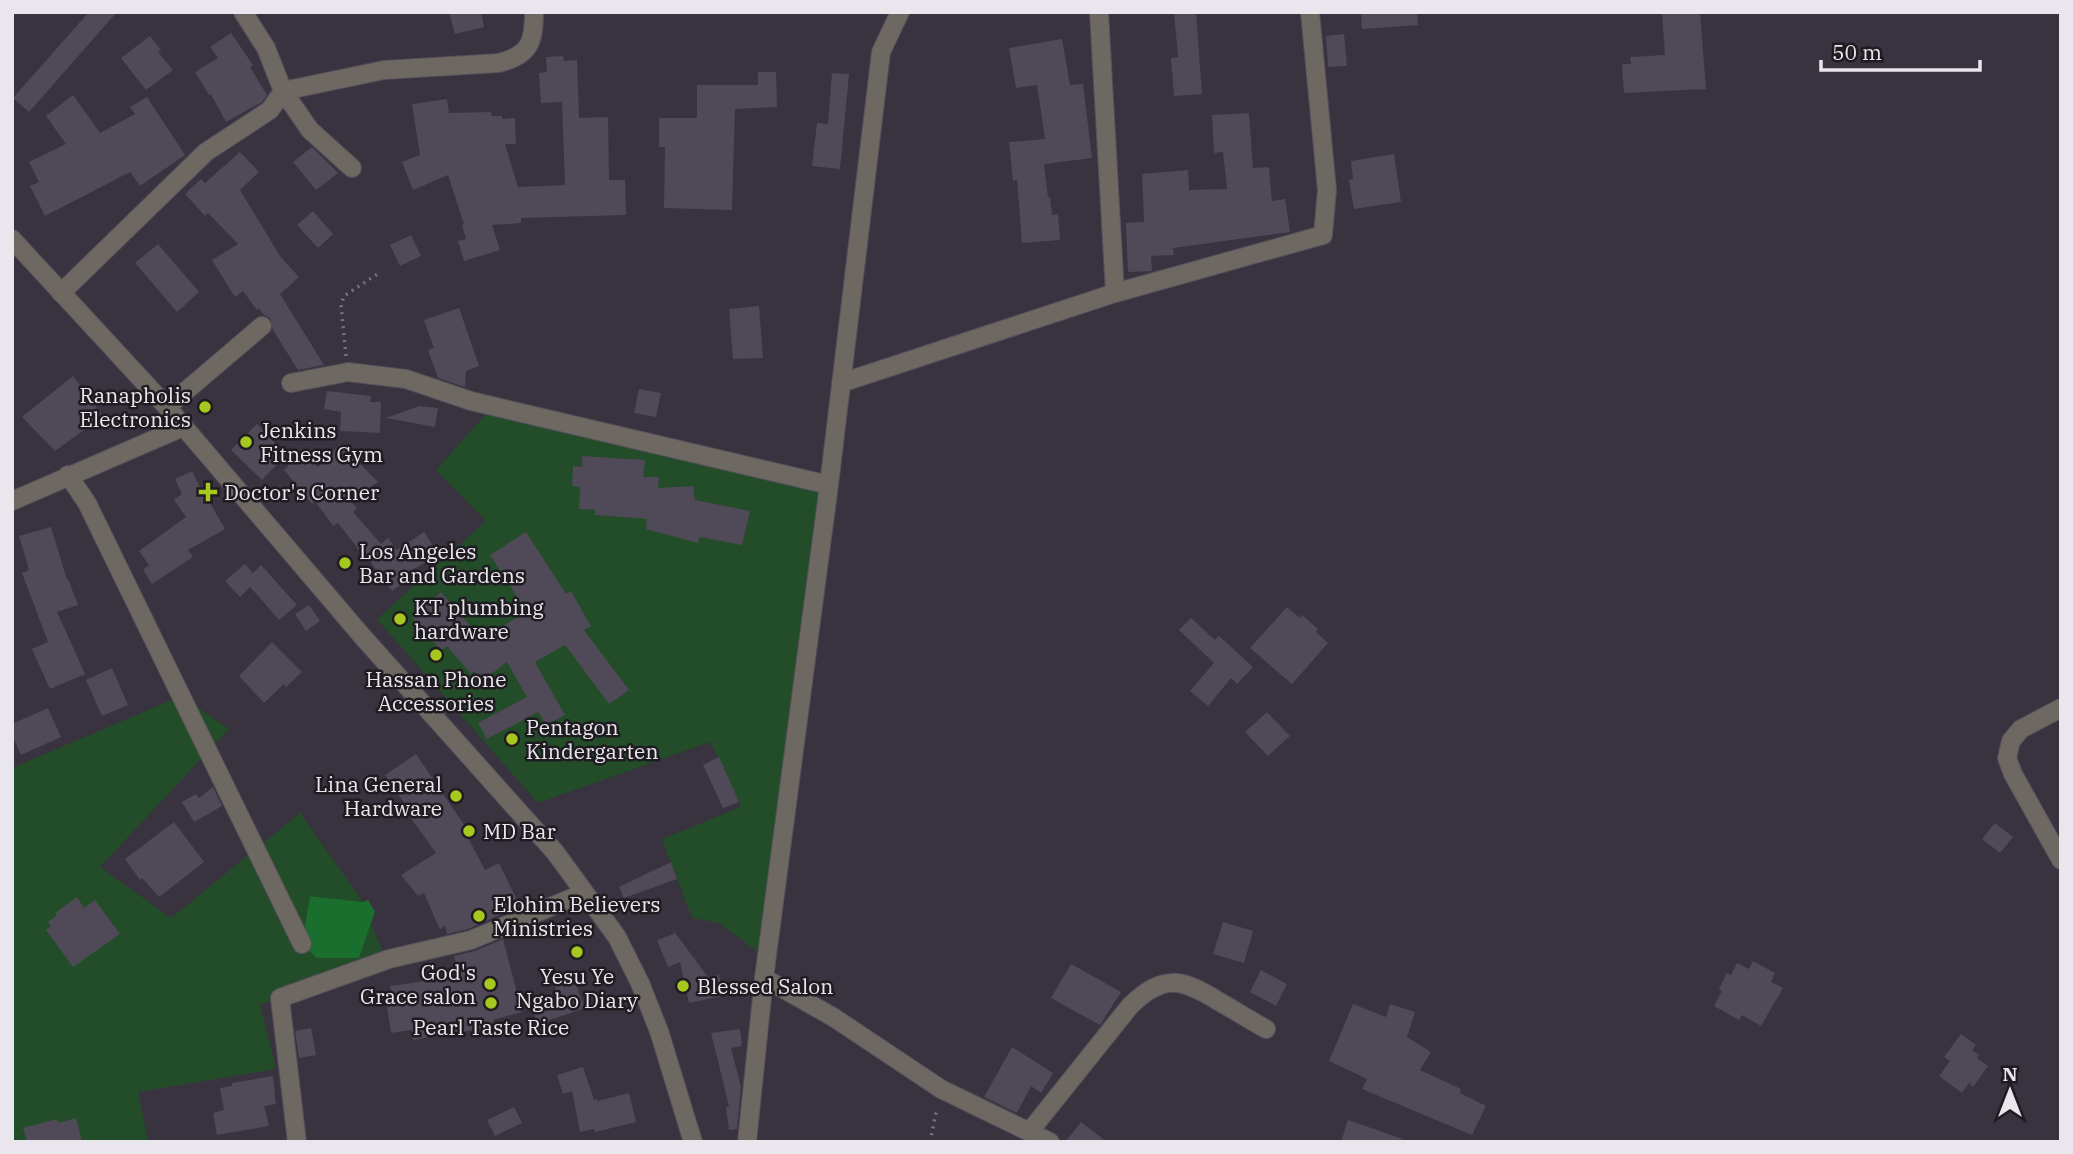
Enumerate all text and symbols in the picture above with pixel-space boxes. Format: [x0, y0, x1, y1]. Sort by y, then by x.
scale bar [1821, 28, 1980, 72]
text: 50 m [1832, 38, 1882, 66]
place label: Ranapholis Electronics [79, 381, 191, 433]
marker: Ranapholis Electronics [197, 399, 213, 415]
place label: Jenkins Fitness Gym [260, 416, 383, 468]
marker: Jenkins Fitness Gym [238, 434, 254, 450]
place label: Doctor's Corner [224, 478, 380, 506]
marker: Doctor's Corner [198, 482, 218, 502]
place label: Los Angeles Bar and Gardens [359, 537, 525, 589]
marker: Los Angeles Bar and Gardens [337, 555, 353, 571]
place label: KT plumbing hardware [414, 593, 544, 645]
marker: KT plumbing hardware [392, 611, 408, 627]
marker: Hassan Phone Accessories [428, 647, 444, 663]
place label: Hassan Phone Accessories [366, 665, 506, 717]
place label: Pentagon Kindergarten [526, 713, 659, 765]
marker: Pentagon Kindergarten [504, 731, 520, 747]
place label: Lina General Hardware [315, 770, 442, 822]
marker: Lina General Hardware [448, 788, 464, 804]
place label: MD Bar [483, 817, 557, 845]
marker: MD Bar [461, 823, 477, 839]
place label: Elohim Believers Ministries [493, 890, 661, 942]
marker: Elohim Believers Ministries [471, 908, 487, 924]
marker: Yesu Ye Ngabo Diary [569, 944, 585, 960]
place label: God's Grace salon [360, 958, 476, 1010]
place label: Yesu Ye Ngabo Diary [516, 962, 639, 1014]
place label: Blessed Salon [697, 972, 833, 1000]
marker: God's Grace salon [482, 976, 498, 992]
marker: Blessed Salon [675, 978, 691, 994]
marker: Pearl Taste Rice [483, 995, 499, 1011]
place label: Pearl Taste Rice [413, 1013, 569, 1041]
north arrow [1975, 1056, 2045, 1126]
text: N [2002, 1062, 2018, 1086]

